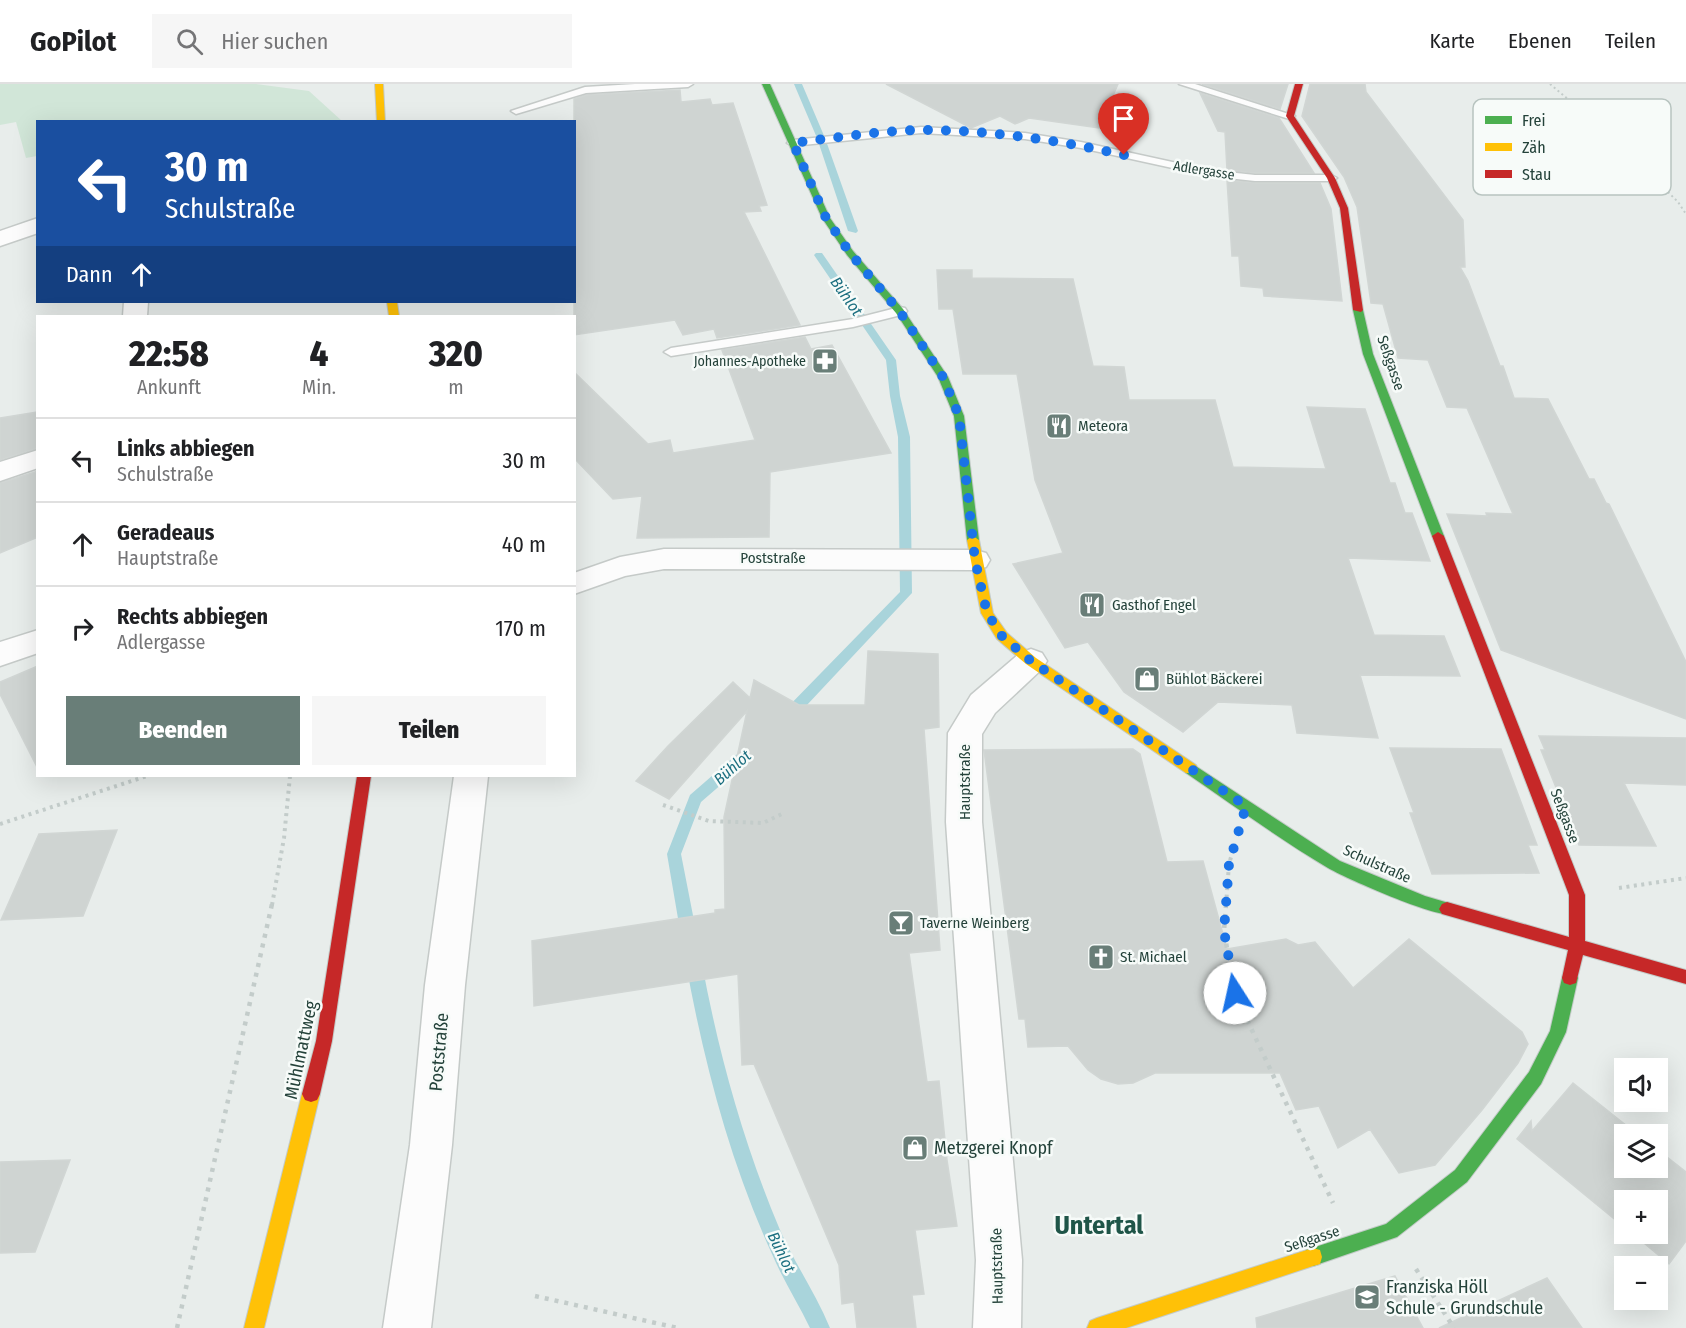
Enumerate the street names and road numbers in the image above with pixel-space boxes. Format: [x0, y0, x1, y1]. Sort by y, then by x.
street label: Adlergasse [1172, 157, 1236, 184]
street label: Seßgasse [1373, 333, 1409, 393]
street label: Poststraße [740, 549, 806, 567]
street label: Hauptstraße [956, 744, 974, 820]
street label: Seßgasse [1546, 786, 1584, 846]
street label: Schulstraße [1340, 841, 1414, 887]
street label: Mühlmattweg [280, 998, 322, 1101]
street label: Poststraße [425, 1012, 453, 1092]
street label: Seßgasse [1282, 1222, 1342, 1256]
street label: Hauptstraße [987, 1228, 1007, 1304]

